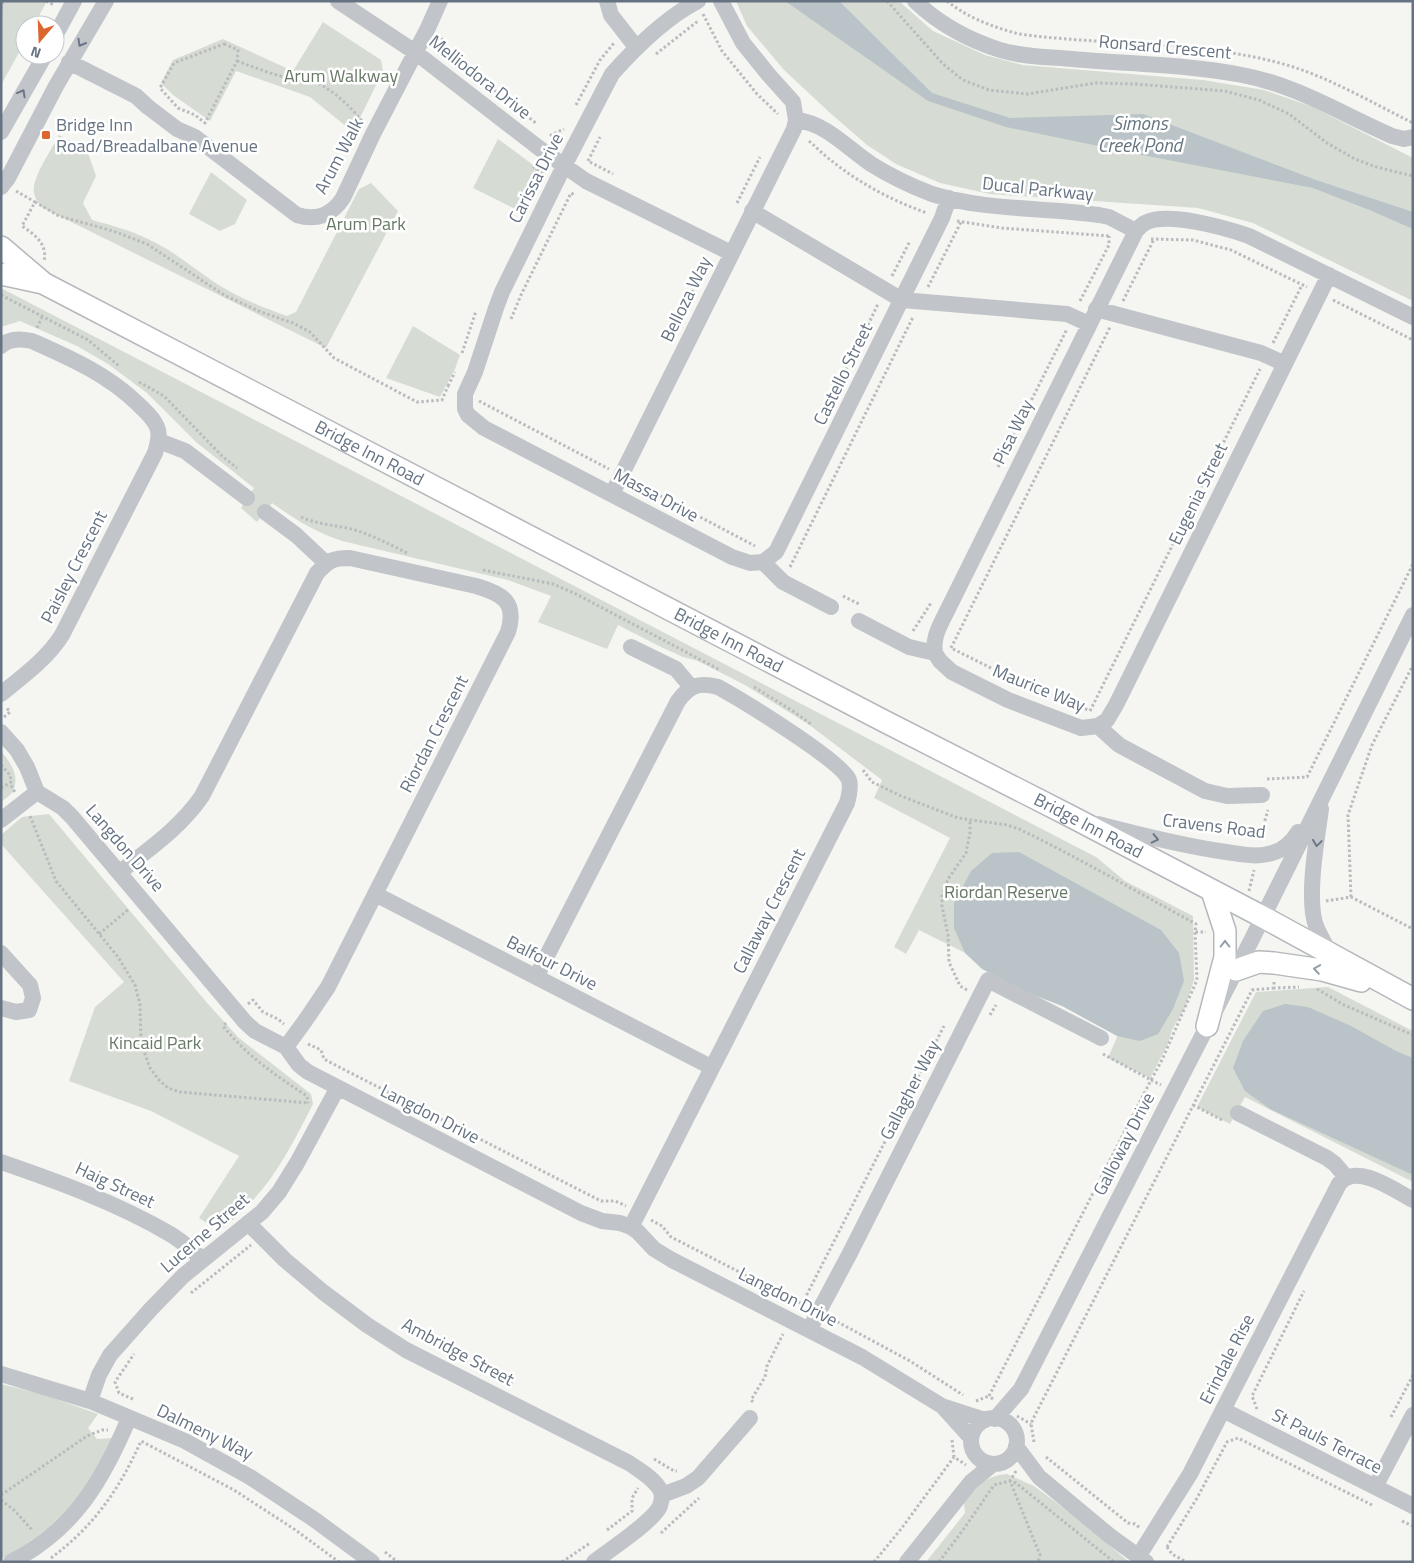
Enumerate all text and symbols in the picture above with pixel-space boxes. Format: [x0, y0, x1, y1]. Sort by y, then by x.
north arrow [15, 15, 65, 65]
street label: Ronsard Crescent [1098, 27, 1233, 66]
street label: Melliodora Drive [423, 28, 537, 125]
one-way arrow [77, 37, 87, 46]
text: N [28, 41, 44, 64]
park label: Arum Walkway [284, 62, 398, 89]
one-way arrow [16, 90, 26, 99]
water label: Simons Creek Pond [1098, 108, 1185, 159]
place label: Bridge Inn Road/Breadalbane Avenue [56, 111, 258, 159]
street label: Arum Walk [307, 112, 370, 199]
street label: Carissa Drive [501, 128, 570, 228]
marker: Bridge Inn Road/Breadalbane Avenue [40, 129, 52, 141]
street label: Ducal Parkway [981, 169, 1095, 208]
park label: Arum Park [326, 210, 406, 237]
street label: Belloza Way [653, 251, 718, 346]
street label: Castello Street [806, 317, 879, 429]
street label: Pisa Way [985, 394, 1040, 469]
street label: Bridge Inn Road [310, 413, 429, 492]
street label: Eugenia Street [1161, 438, 1234, 549]
street label: Massa Drive [609, 461, 704, 528]
street label: Paisley Crescent [33, 505, 114, 628]
street label: Bridge Inn Road [669, 600, 788, 679]
street label: Maurice Way [989, 657, 1090, 719]
street label: Riordan Crescent [392, 670, 475, 797]
street label: Bridge Inn Road [1029, 786, 1148, 865]
street label: Langdon Drive [80, 798, 171, 898]
street label: Cravens Road [1161, 806, 1267, 845]
one-way arrow [1151, 833, 1160, 844]
one-way arrow [1312, 839, 1323, 847]
street label: Callaway Crescent [725, 843, 812, 978]
park label: Riordan Reserve [944, 878, 1068, 905]
street label: Balfour Drive [502, 928, 602, 997]
one-way arrow [1220, 940, 1230, 948]
one-way arrow [1312, 964, 1320, 975]
park label: Kincaid Park [109, 1029, 202, 1056]
street label: Gallagher Way [873, 1035, 946, 1144]
street label: Langdon Drive [376, 1077, 485, 1150]
street label: Galloway Drive [1086, 1088, 1161, 1200]
street label: Haig Street [71, 1154, 160, 1215]
street label: Lucerne Street [154, 1186, 256, 1279]
street label: Langdon Drive [734, 1260, 843, 1333]
street label: Erindale Rise [1192, 1309, 1261, 1409]
street label: Ambridge Street [397, 1311, 520, 1393]
street label: Dalmeny Way [152, 1397, 258, 1467]
street label: St Pauls Terrace [1267, 1401, 1387, 1480]

